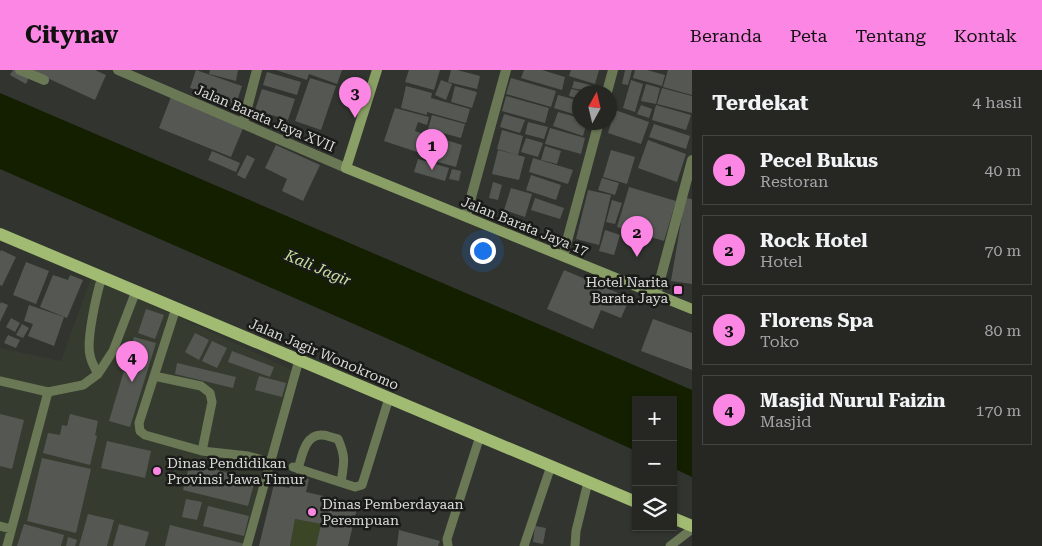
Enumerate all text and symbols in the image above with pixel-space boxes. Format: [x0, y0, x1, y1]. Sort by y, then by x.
text: Citynav [25, 21, 118, 49]
text: Beranda [690, 25, 762, 46]
text: Peta [790, 25, 827, 46]
text: Tentang [855, 25, 926, 46]
text: Kontak [954, 25, 1017, 46]
pin: 3 [339, 77, 371, 118]
street label: Jalan Barata Jaya XVII [193, 81, 337, 155]
north arrow [572, 85, 617, 130]
text: Terdekat [712, 91, 809, 115]
text: 4 hasil [972, 93, 1022, 112]
pin: 1 [416, 129, 448, 170]
text: Pecel Bukus [760, 149, 878, 172]
text: 1 [725, 161, 733, 180]
text: 40 m [984, 161, 1021, 180]
text: Restoran [760, 172, 828, 191]
street label: Jalan Barata Jaya 17 [459, 193, 591, 259]
pin: 2 [621, 216, 653, 257]
text: Rock Hotel [760, 229, 867, 252]
your location [470, 238, 496, 264]
text: 2 [725, 241, 733, 260]
text: 70 m [984, 241, 1021, 260]
water label: Kali Jagir [281, 246, 354, 290]
text: Hotel [760, 252, 802, 271]
place label: Hotel Narita Barata Jaya [586, 274, 668, 306]
marker: Hotel Narita Barata Jaya [672, 284, 684, 296]
text: Florens Spa [760, 309, 873, 332]
street label: Jalan Jagir Wonokromo [247, 315, 401, 393]
text: 3 [725, 321, 733, 340]
text: 80 m [984, 321, 1021, 340]
text: Toko [760, 332, 799, 351]
pin: 4 [116, 341, 148, 382]
text: Masjid Nurul Faizin [760, 389, 946, 412]
map controls [632, 396, 677, 531]
button: + [632, 396, 677, 441]
text: 4 [725, 401, 733, 420]
text: 170 m [975, 401, 1021, 420]
text: Masjid [760, 412, 812, 431]
button: − [632, 441, 677, 486]
place label: Dinas Pendidikan Provinsi Jawa Timur [167, 455, 305, 487]
marker: Dinas Pendidikan Provinsi Jawa Timur [151, 465, 163, 477]
button: layers [632, 486, 677, 531]
place label: Dinas Pemberdayaan Perempuan [322, 496, 464, 528]
marker: Dinas Pemberdayaan Perempuan [306, 506, 318, 518]

